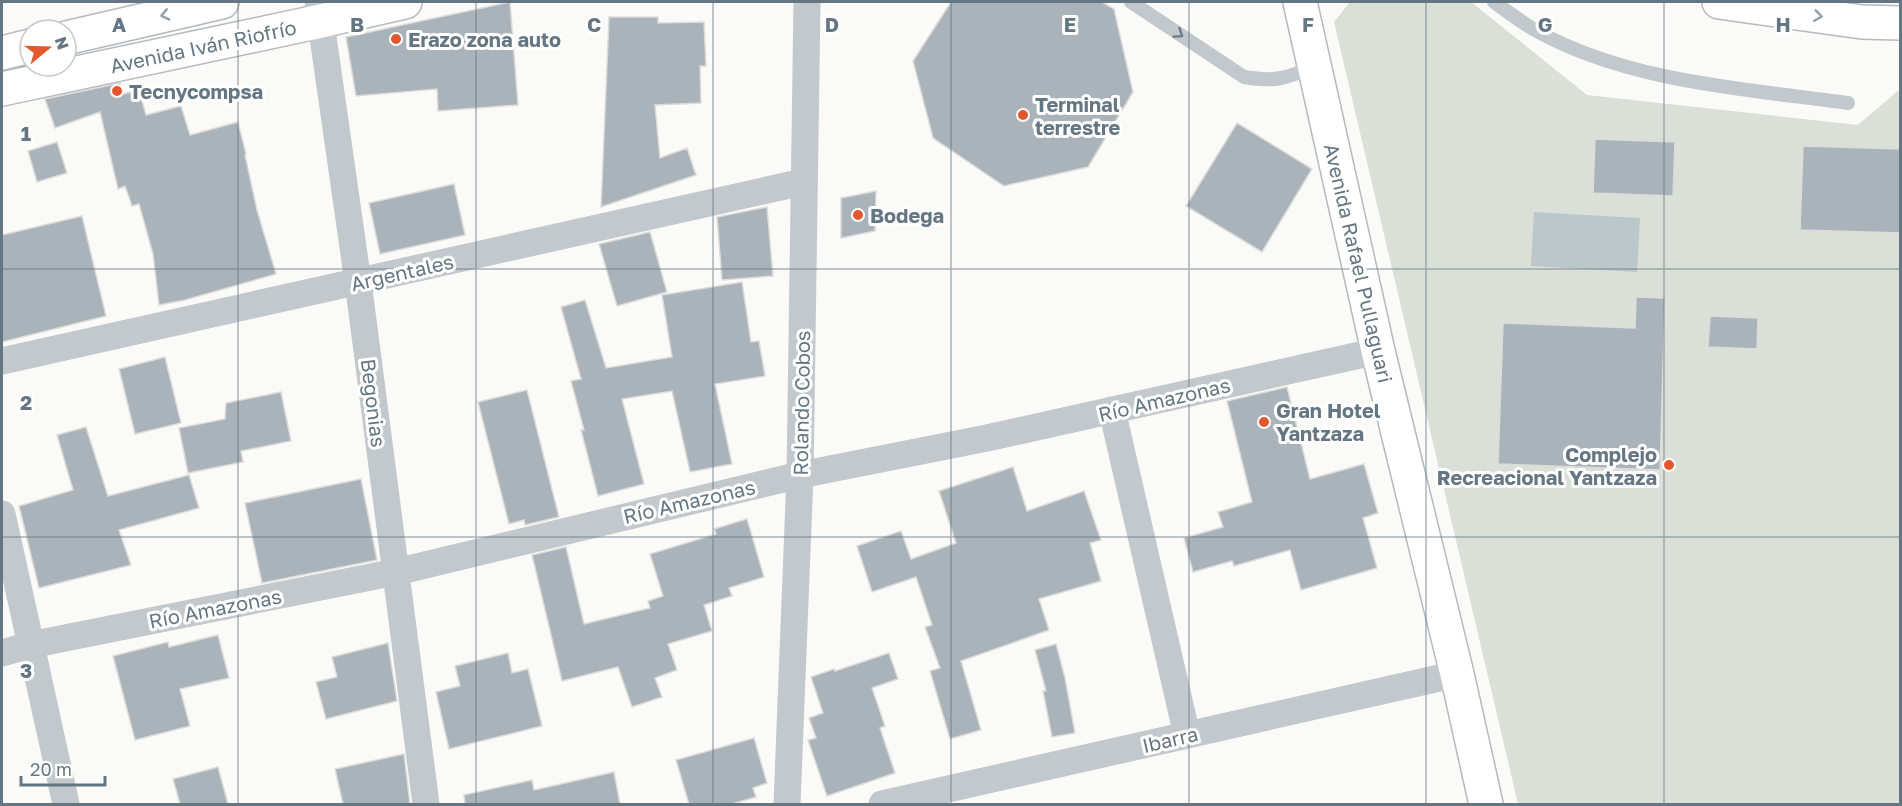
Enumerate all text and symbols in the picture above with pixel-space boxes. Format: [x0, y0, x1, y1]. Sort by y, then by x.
one-way arrow [161, 7, 171, 20]
one-way arrow [1814, 9, 1823, 21]
text: B [350, 12, 364, 36]
text: C [587, 12, 601, 36]
text: D [825, 12, 839, 36]
text: E [1064, 12, 1076, 36]
text: F [1302, 12, 1314, 36]
text: G [1538, 12, 1552, 36]
text: H [1775, 12, 1791, 36]
street label: Avenida Iván Riofrío [108, 15, 298, 77]
north arrow [18, 18, 78, 78]
place label: Erazo zona auto [408, 27, 561, 51]
one-way arrow [1173, 27, 1184, 38]
marker: Erazo zona auto [389, 32, 403, 46]
text: N [51, 34, 74, 52]
place label: Tecnycompsa [129, 79, 263, 103]
marker: Tecnycompsa [110, 84, 124, 98]
place label: Terminal terrestre [1035, 92, 1120, 139]
marker: Terminal terrestre [1016, 108, 1030, 122]
text: 1 [21, 121, 31, 145]
street label: Avenida Rafael Pullaguari [1320, 141, 1398, 385]
place label: Bodega [870, 203, 944, 227]
marker: Bodega [851, 208, 865, 222]
street label: Argentales [348, 249, 456, 295]
street label: Rolando Cobos [788, 330, 814, 476]
street label: Begonias [357, 357, 391, 449]
street label: Río Amazonas [1096, 372, 1232, 426]
text: 2 [20, 390, 32, 414]
place label: Gran Hotel Yantzaza [1276, 398, 1381, 445]
marker: Gran Hotel Yantzaza [1257, 415, 1271, 429]
place label: Complejo Recreacional Yantzaza [1437, 442, 1657, 489]
marker: Complejo Recreacional Yantzaza [1662, 458, 1676, 472]
street label: Río Amazonas [621, 474, 757, 528]
street label: Río Amazonas [147, 583, 283, 633]
text: 3 [20, 658, 32, 682]
street label: Ibarra [1140, 721, 1200, 757]
scale bar [21, 749, 105, 787]
text: 20 m [30, 758, 72, 780]

